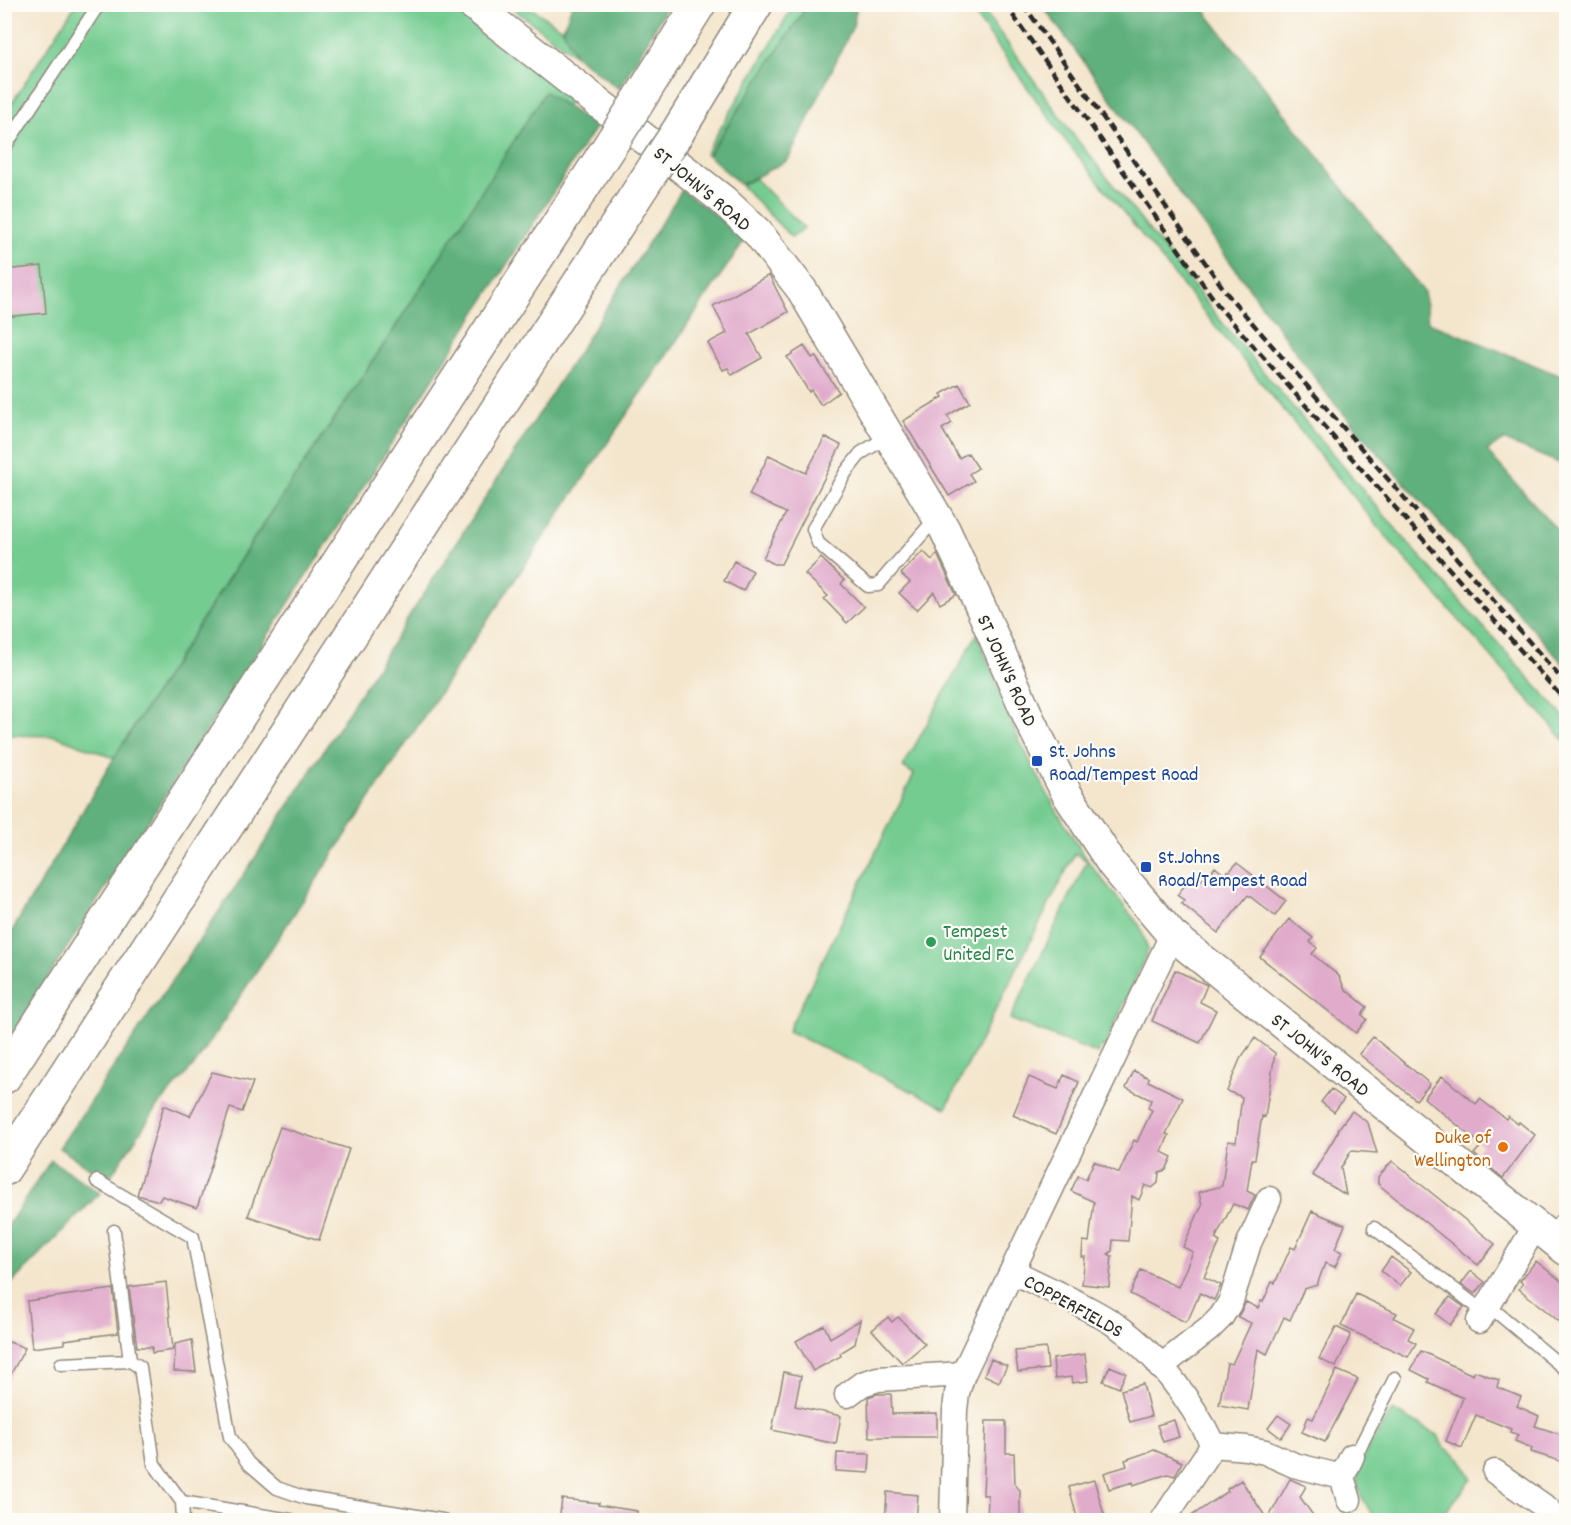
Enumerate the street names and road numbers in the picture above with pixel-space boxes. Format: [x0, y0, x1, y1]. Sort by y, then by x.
street label: ST JOHN'S ROAD [646, 141, 756, 240]
street label: ST JOHN'S ROAD [968, 611, 1042, 732]
street label: ST JOHN'S ROAD [1264, 1008, 1375, 1105]
street label: COPPERFIELDS [1018, 1269, 1127, 1347]

